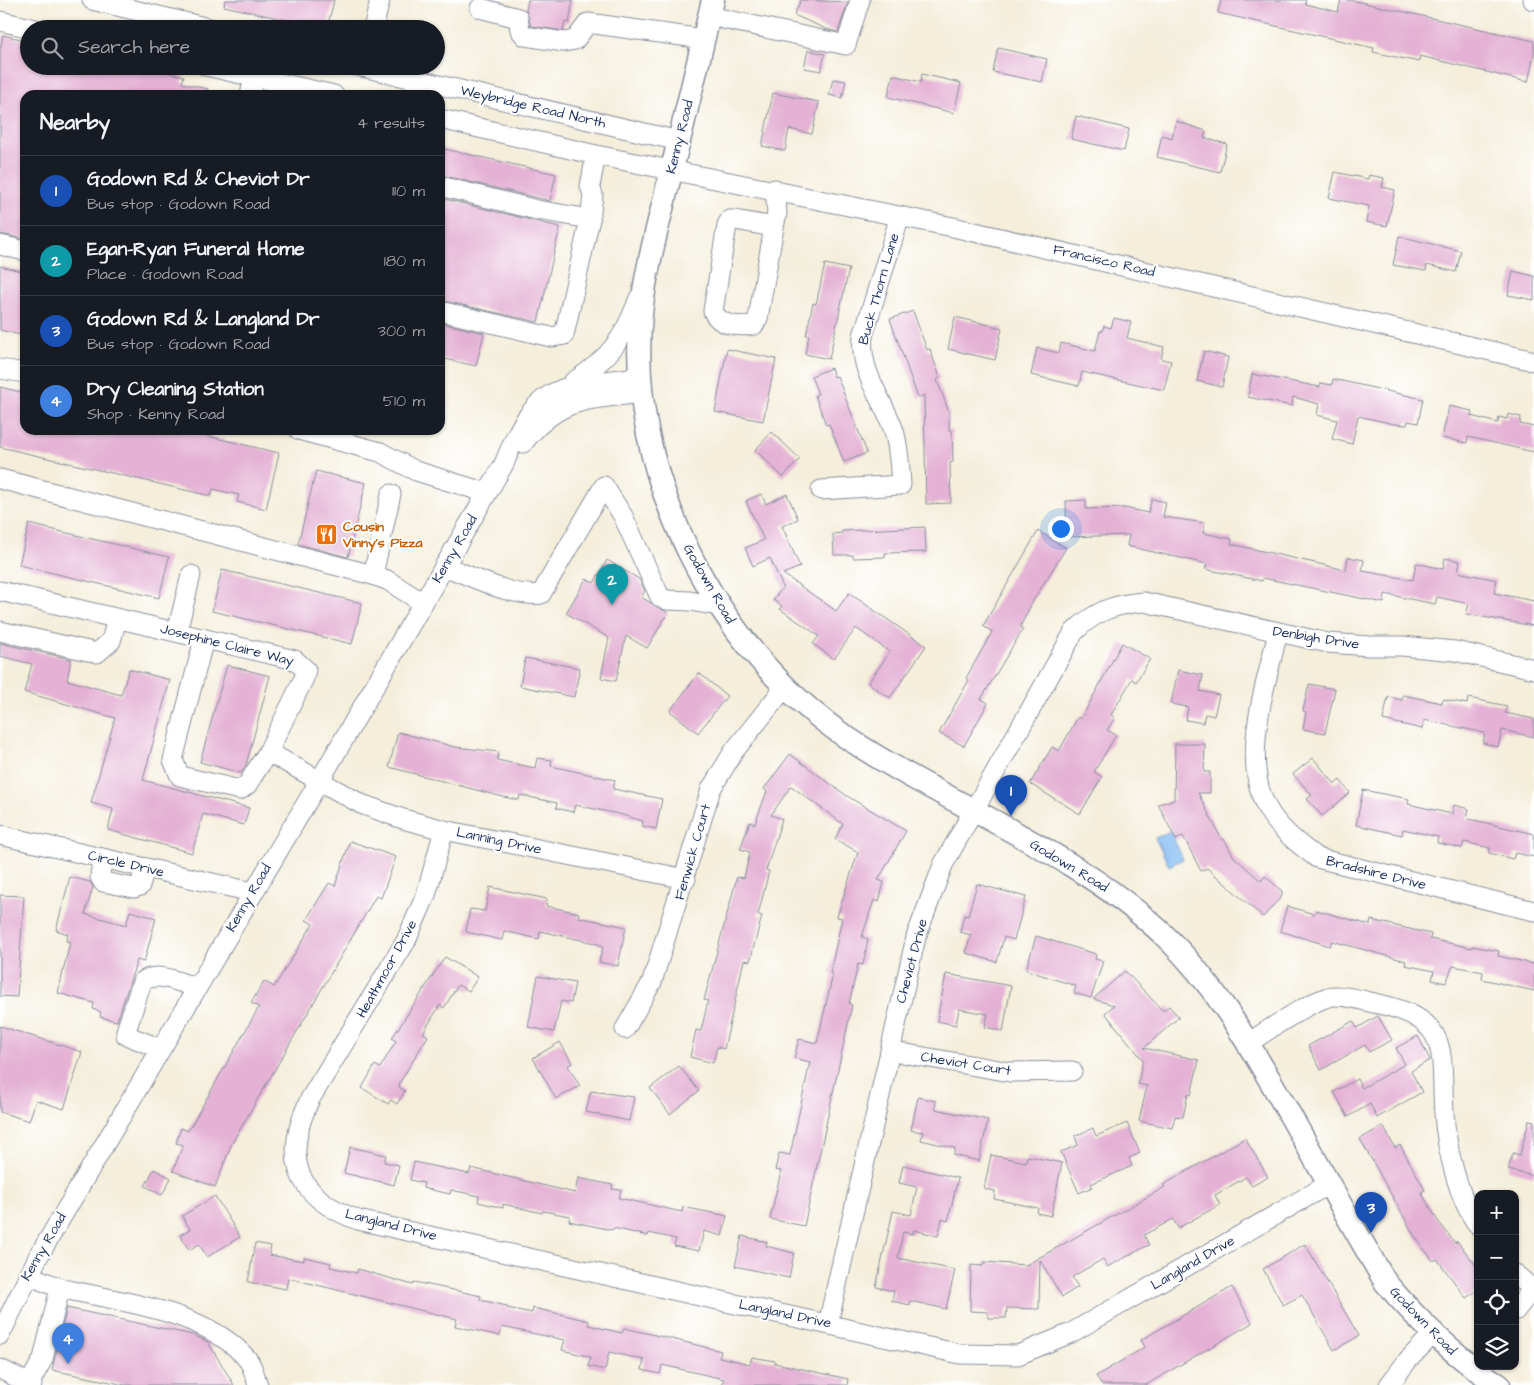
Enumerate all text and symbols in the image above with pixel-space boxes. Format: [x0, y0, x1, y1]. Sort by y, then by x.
search box [20, 20, 445, 75]
icon: search [38, 34, 66, 62]
text: Search here [78, 34, 190, 61]
street label: Weybridge Road North [458, 81, 608, 133]
street label: Kenny Road [661, 98, 699, 176]
text: Nearby [40, 108, 110, 137]
text: 4 results [357, 112, 425, 134]
text: Godown Rd & Cheviot Dr [87, 166, 310, 193]
text: 1 [55, 180, 57, 202]
text: 110 m [392, 180, 425, 202]
text: Bus stop · Godown Road [87, 193, 270, 215]
street label: Buck Thorn Lane [853, 230, 905, 347]
text: Egan-Ryan Funeral Home [87, 236, 304, 263]
street label: Francisco Road [1051, 240, 1157, 282]
text: 2 [51, 250, 61, 272]
text: 180 m [384, 250, 425, 272]
text: Place · Godown Road [87, 263, 243, 285]
text: Godown Rd & Langland Dr [87, 306, 319, 333]
text: 3 [52, 320, 60, 342]
text: 300 m [378, 320, 425, 342]
text: Bus stop · Godown Road [87, 333, 270, 355]
text: Dry Cleaning Station [87, 376, 264, 403]
text: 4 [51, 390, 61, 412]
text: 510 m [383, 390, 425, 412]
text: Shop · Kenny Road [87, 403, 224, 425]
street label: Kenny Road [427, 511, 483, 587]
your location [1048, 516, 1074, 542]
place label: Cousin Vinny's Pizza [342, 517, 423, 553]
restaurant icon: Cousin Vinny's Pizza [315, 523, 339, 547]
street label: Godown Road [678, 541, 740, 627]
pin: 2 [596, 564, 628, 605]
street label: Josephine Claire Way [158, 619, 296, 671]
street label: Denbigh Drive [1271, 621, 1361, 655]
pin: 1 [995, 775, 1027, 816]
street label: Fenwick Court [670, 801, 716, 902]
street label: Lanning Drive [455, 822, 544, 860]
street label: Godown Road [1026, 835, 1112, 897]
street label: Circle Drive [86, 846, 167, 883]
street label: Bradshire Drive [1324, 851, 1429, 895]
street label: Kenny Road [221, 860, 277, 936]
street label: Heathmoor Drive [352, 916, 422, 1022]
street label: Cheviot Drive [891, 916, 933, 1005]
street label: Cheviot Court [919, 1047, 1013, 1081]
map controls [1474, 1190, 1519, 1370]
button: + [1474, 1190, 1519, 1235]
pin: 3 [1355, 1192, 1387, 1233]
street label: Langland Drive [343, 1204, 439, 1246]
street label: Kenny Road [16, 1209, 72, 1285]
street label: Langland Drive [1147, 1231, 1239, 1295]
button: − [1474, 1235, 1519, 1280]
button: locate [1474, 1280, 1519, 1325]
street label: Godown Road [1385, 1282, 1461, 1360]
street label: Langland Drive [737, 1294, 833, 1334]
pin: 4 [52, 1323, 84, 1364]
button: layers [1474, 1325, 1519, 1370]

